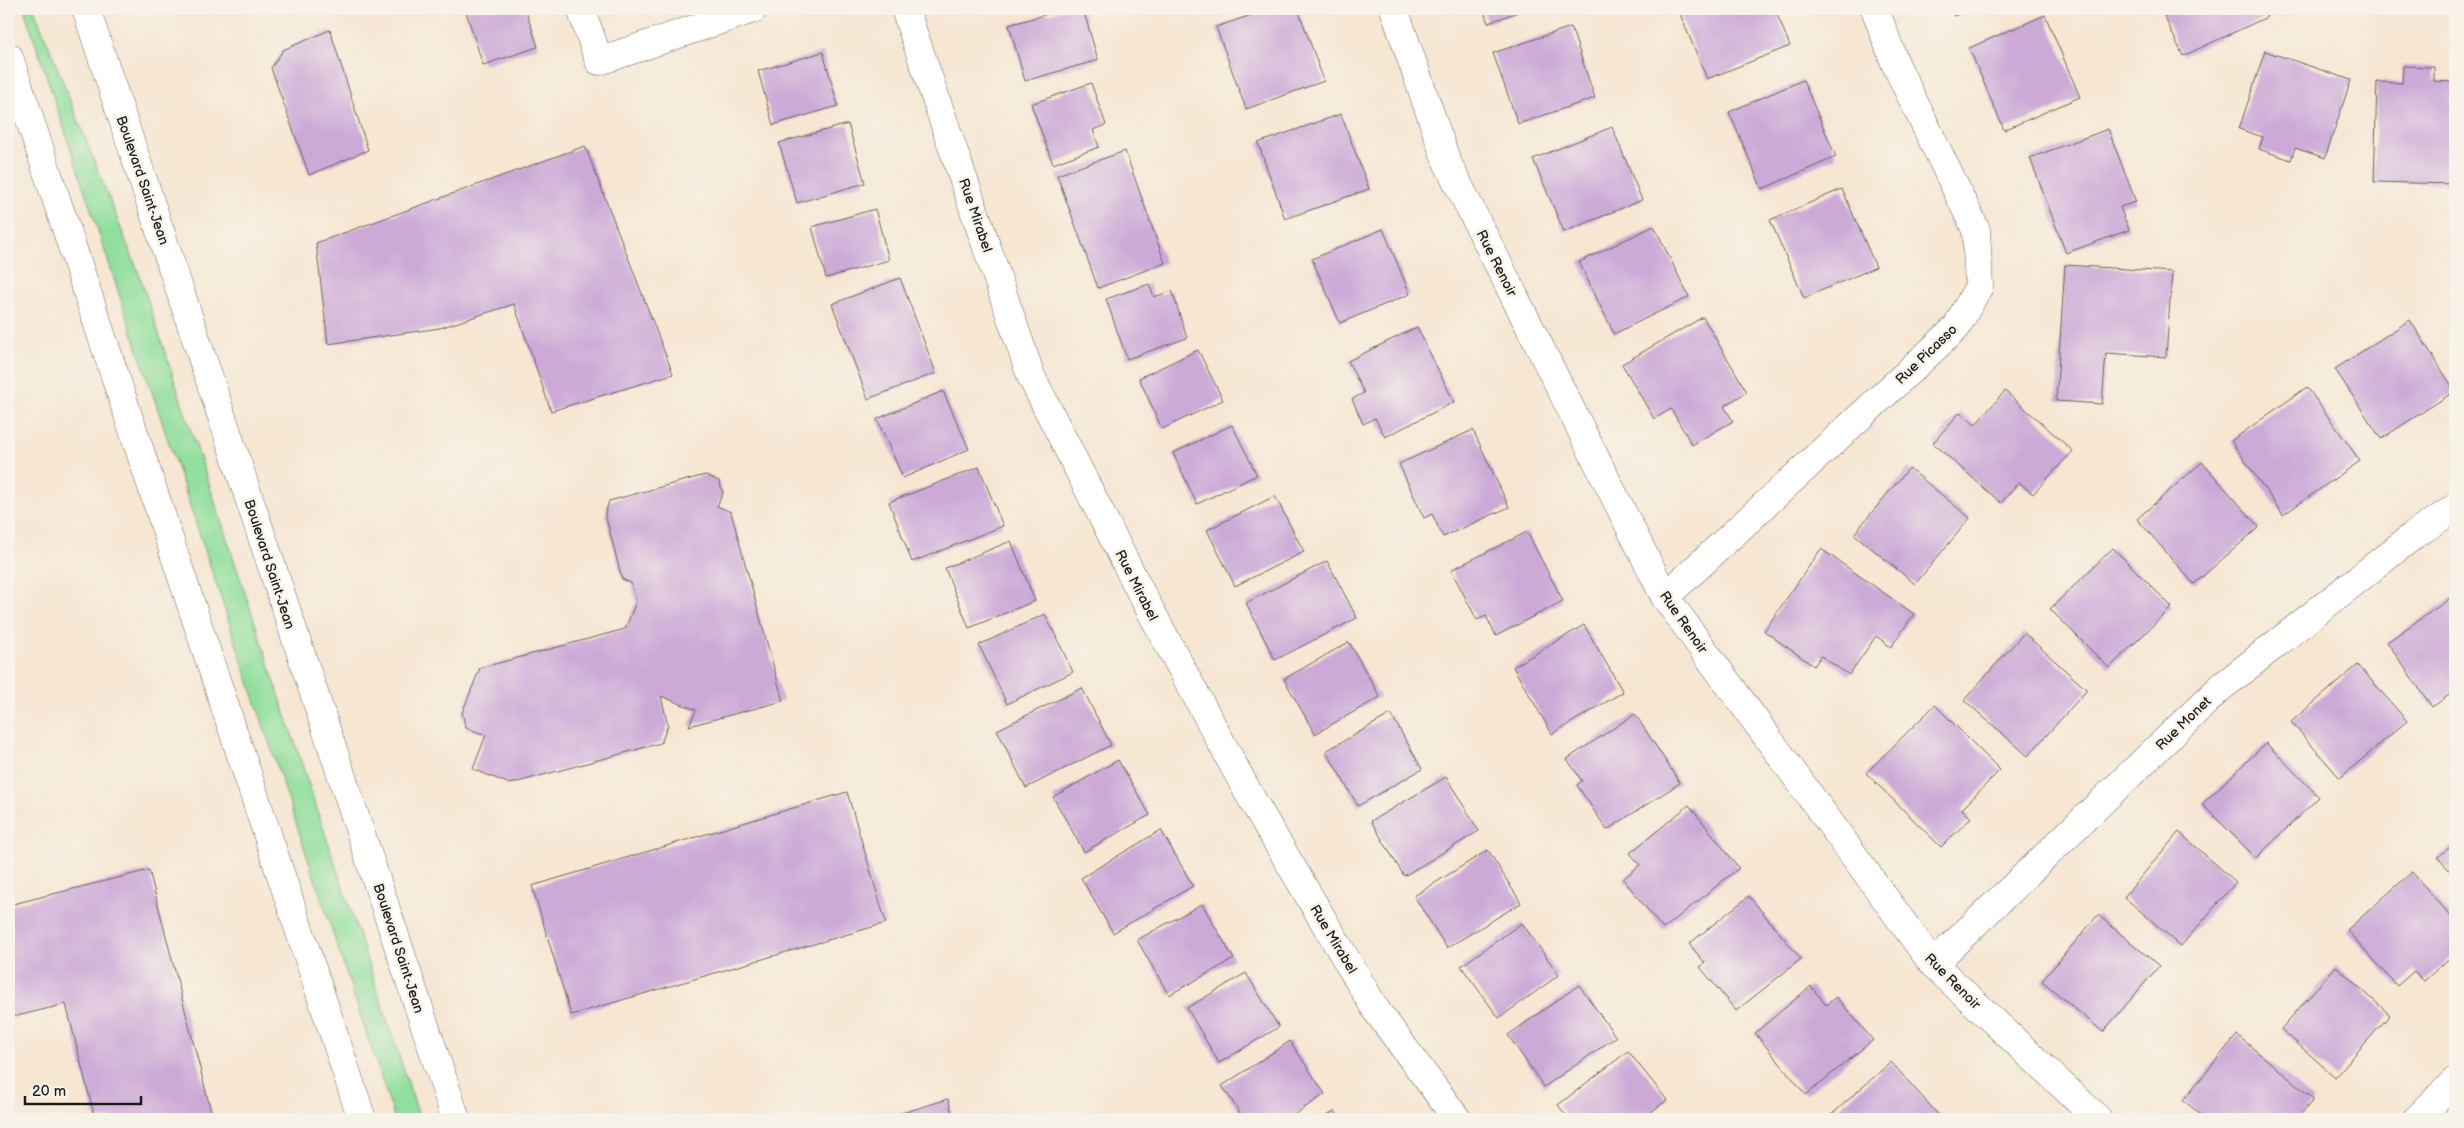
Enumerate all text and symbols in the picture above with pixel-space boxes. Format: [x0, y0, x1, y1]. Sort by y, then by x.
street label: Boulevard Saint-Jean [112, 113, 173, 247]
street label: Rue Mirabel [955, 176, 996, 254]
street label: Rue Renoir [1473, 227, 1521, 300]
street label: Rue Picasso [1892, 321, 1961, 388]
street label: Boulevard Saint-Jean [241, 497, 299, 631]
street label: Rue Mirabel [1111, 547, 1162, 623]
street label: Rue Renoir [1656, 588, 1712, 658]
street label: Rue Monet [2152, 692, 2215, 754]
street label: Boulevard Saint-Jean [370, 881, 428, 1015]
street label: Rue Mirabel [1306, 902, 1361, 977]
street label: Rue Renoir [1921, 950, 1985, 1014]
scale bar [25, 1073, 141, 1105]
text: 20 m [32, 1082, 66, 1101]

